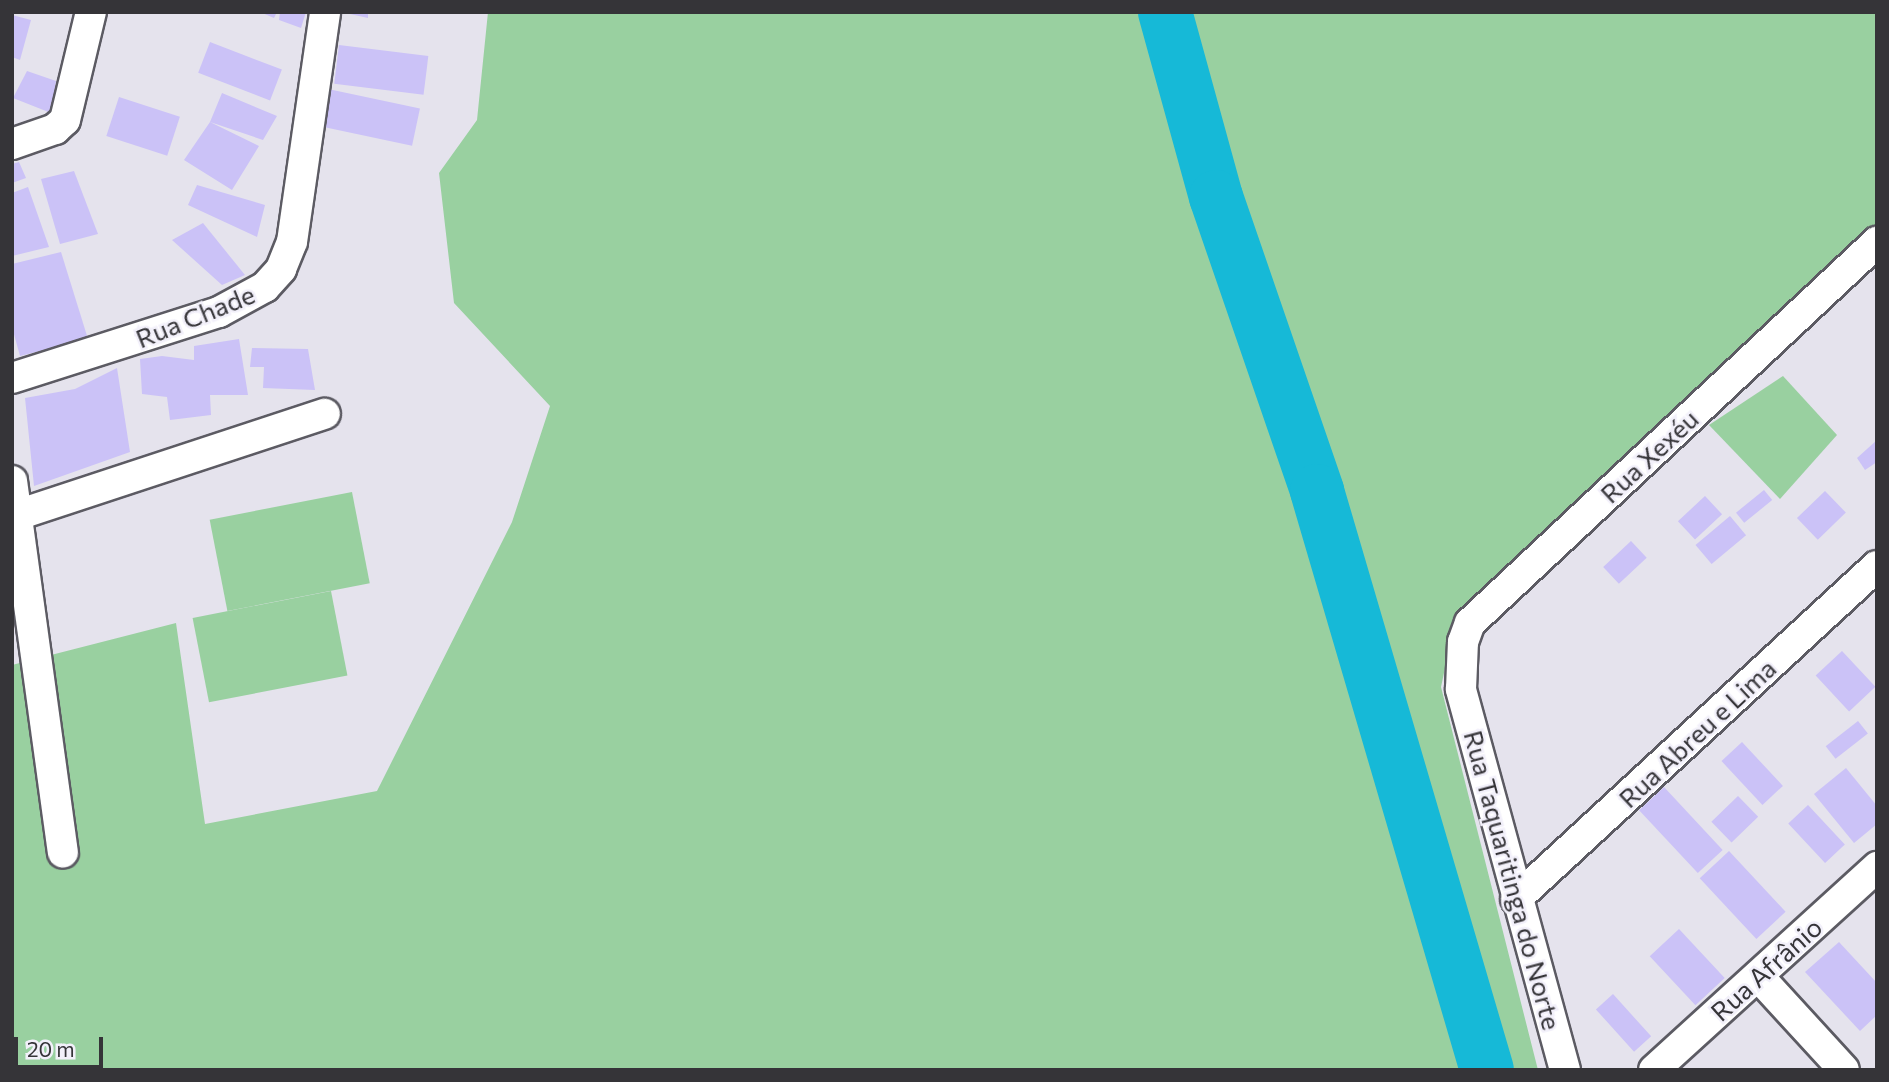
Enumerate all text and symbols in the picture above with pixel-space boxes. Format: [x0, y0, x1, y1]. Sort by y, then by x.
street label: Rua Chade [131, 278, 259, 354]
street label: Rua Xexéu [1594, 403, 1704, 509]
street label: Rua Abreu e Lima [1612, 652, 1782, 814]
street label: Rua Taquaritinga do Norte [1458, 727, 1568, 1033]
street label: Rua Afrânio [1704, 911, 1828, 1027]
scale bar [18, 1023, 107, 1066]
text: 20 m [27, 1036, 75, 1061]

